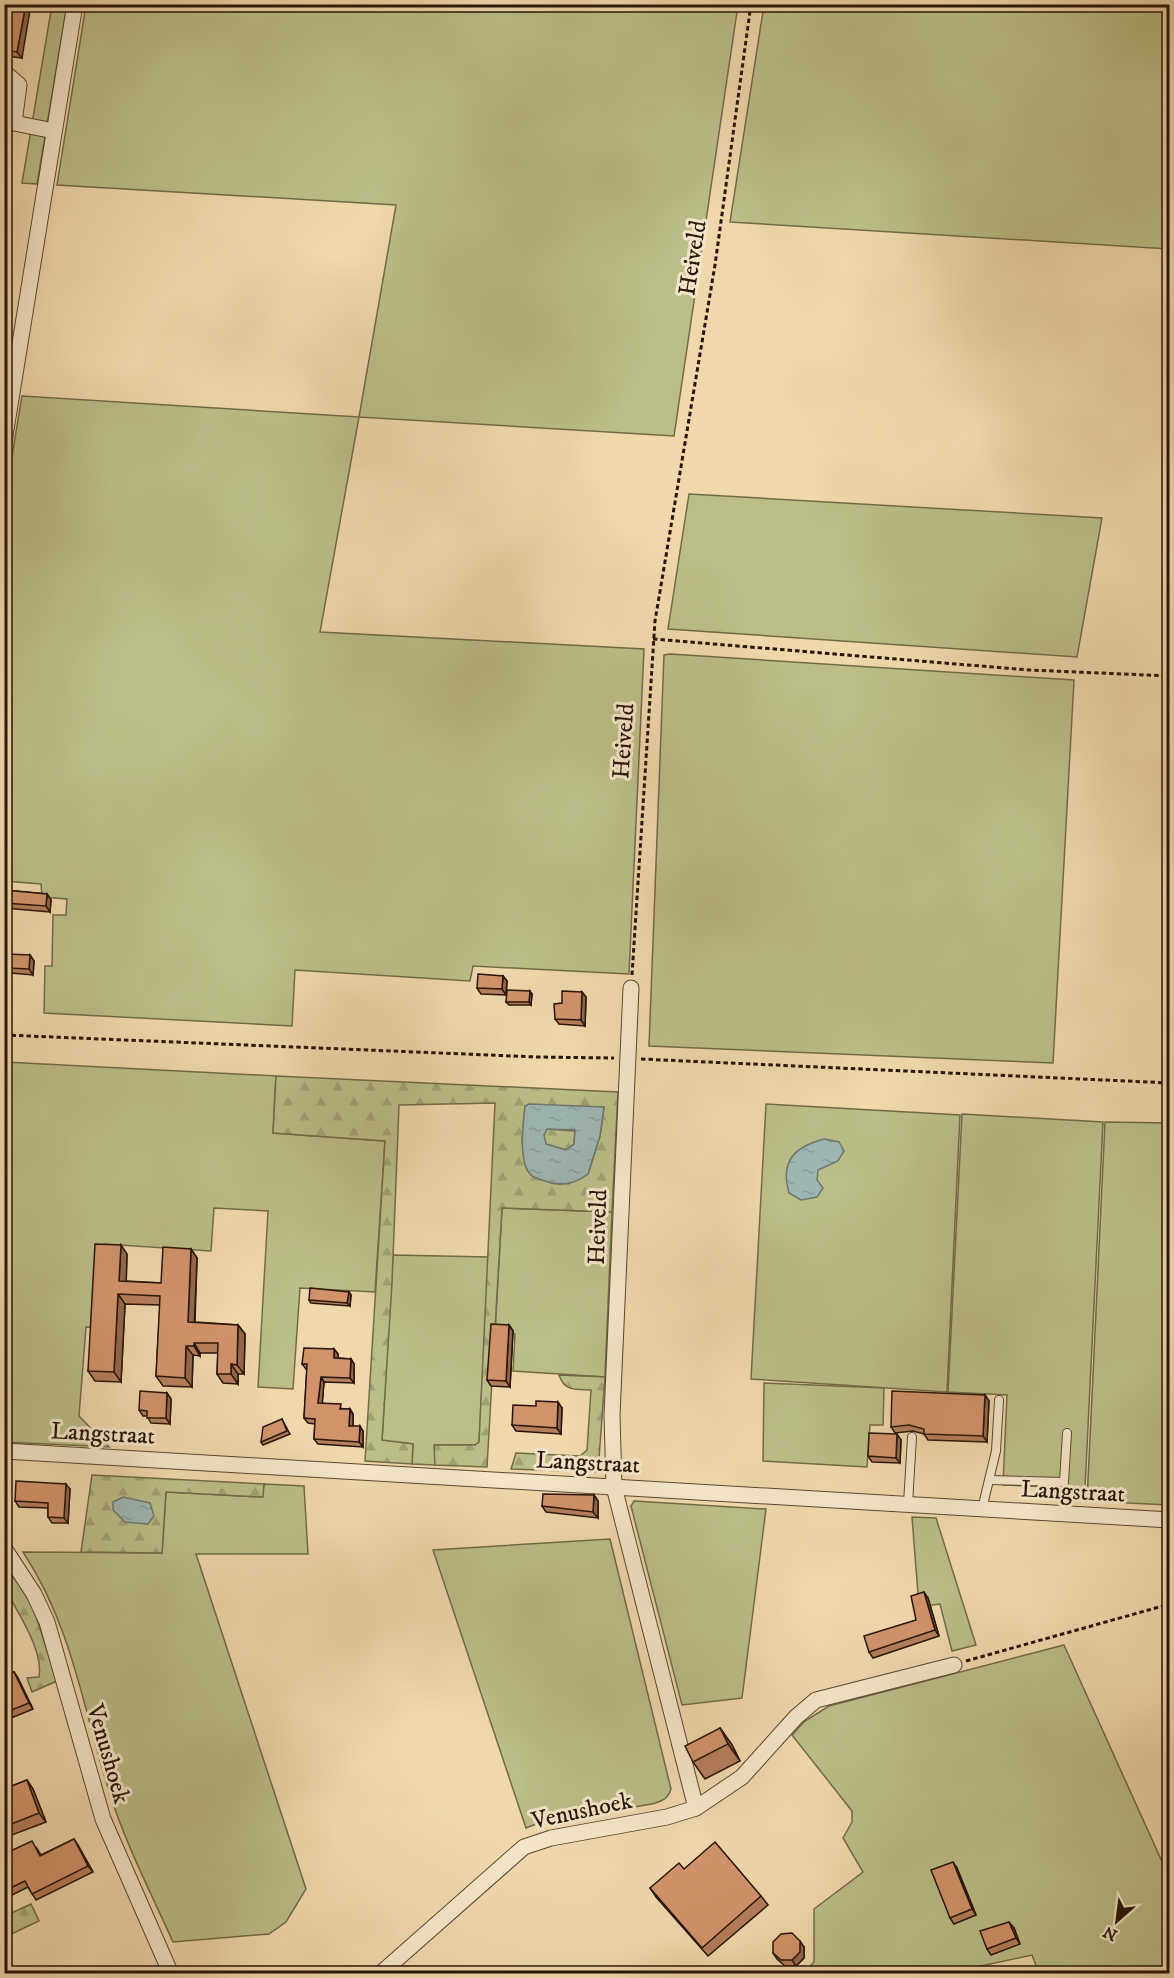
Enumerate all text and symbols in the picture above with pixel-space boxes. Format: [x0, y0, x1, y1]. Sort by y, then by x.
street label: Heiveld [672, 218, 714, 298]
street label: Heiveld [606, 702, 642, 780]
street label: Heiveld [582, 1189, 614, 1265]
street label: Langstraat [50, 1416, 156, 1452]
street label: Langstraat [535, 1445, 641, 1481]
street label: Langstraat [1020, 1474, 1126, 1510]
street label: Venushoek [79, 1700, 136, 1807]
street label: Venushoek [528, 1786, 635, 1836]
north arrow [1087, 1891, 1147, 1951]
text: N [1100, 1921, 1121, 1945]

